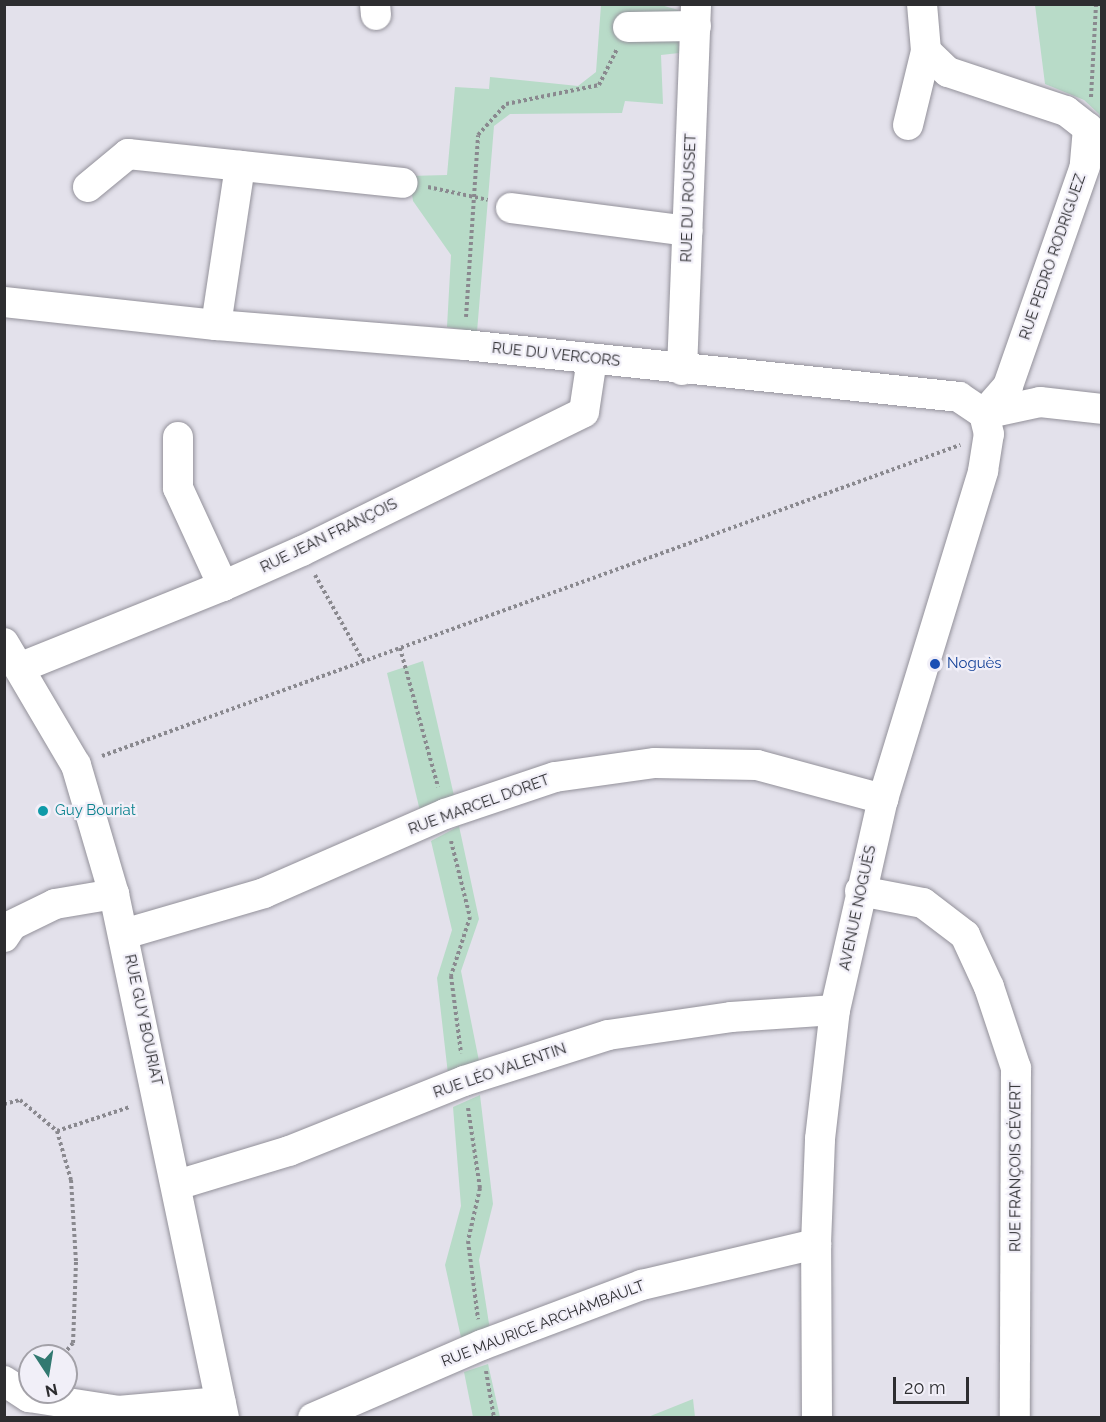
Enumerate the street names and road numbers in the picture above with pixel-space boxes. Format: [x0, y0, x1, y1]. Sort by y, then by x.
street label: RUE DU ROUSSET [678, 133, 700, 263]
street label: RUE PEDRO RODRIGUEZ [1016, 172, 1090, 342]
street label: RUE DU VERCORS [491, 339, 621, 371]
street label: RUE JEAN FRANÇOIS [257, 495, 401, 577]
street label: RUE MARCEL DORET [406, 771, 552, 839]
street label: AVENUE NOGUÈS [836, 844, 880, 972]
street label: RUE GUY BOURIAT [120, 953, 166, 1087]
street label: RUE LÉO VALENTIN [431, 1040, 569, 1102]
street label: RUE FRANÇOIS CÉVERT [1007, 1082, 1025, 1252]
street label: RUE MAURICE ARCHAMBAULT [439, 1277, 647, 1371]

